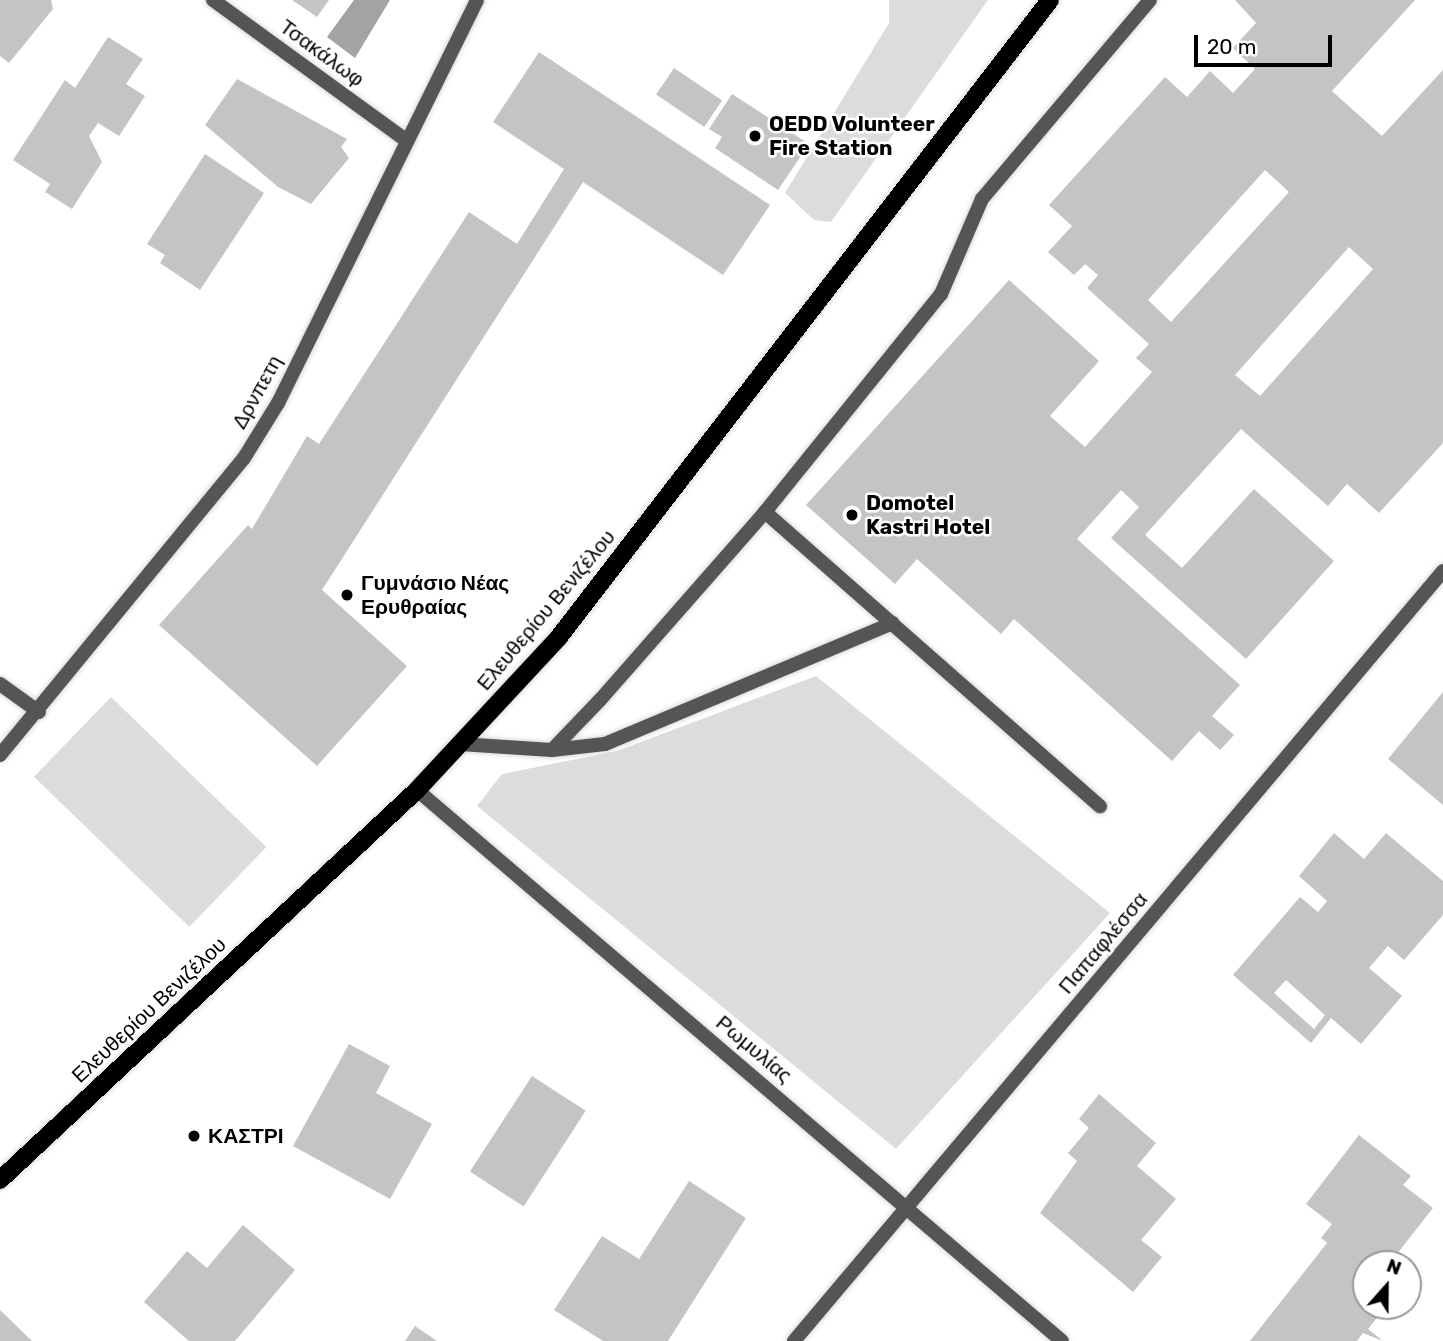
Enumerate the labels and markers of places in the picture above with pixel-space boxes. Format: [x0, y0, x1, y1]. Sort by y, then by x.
place label: OEDD Volunteer Fire Station [769, 111, 935, 161]
marker: OEDD Volunteer Fire Station [747, 128, 763, 144]
place label: Domotel Kastri Hotel [866, 490, 990, 540]
marker: Domotel Kastri Hotel [844, 507, 860, 523]
place label: Γυμνάσιο Νέας Ερυθραίας [361, 570, 509, 620]
marker: Γυμνάσιο Νέας Ερυθραίας [339, 587, 355, 603]
place label: ΚΑΣΤΡΙ [208, 1123, 284, 1149]
marker: ΚΑΣΤΡΙ [186, 1128, 202, 1144]

